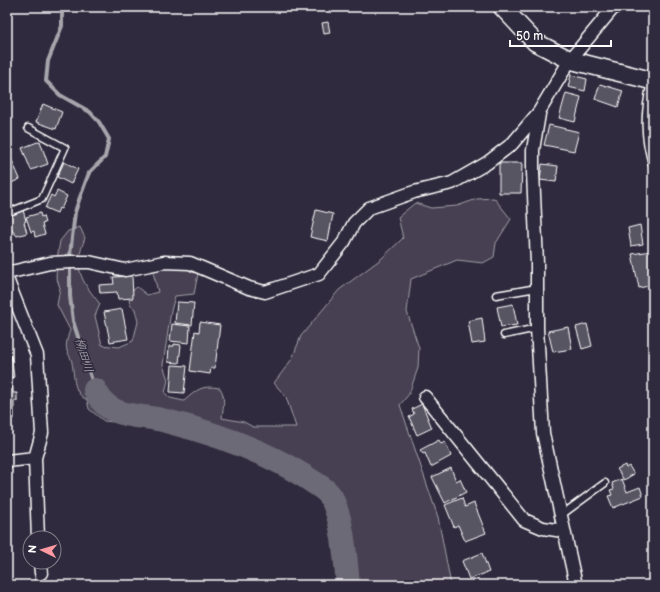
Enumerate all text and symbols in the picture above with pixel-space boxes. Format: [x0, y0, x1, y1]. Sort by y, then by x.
scale bar [510, 22, 611, 48]
text: 50 m [516, 29, 543, 44]
water label: 柳田川 [71, 336, 96, 375]
north arrow [22, 530, 62, 570]
text: N [26, 544, 39, 554]

